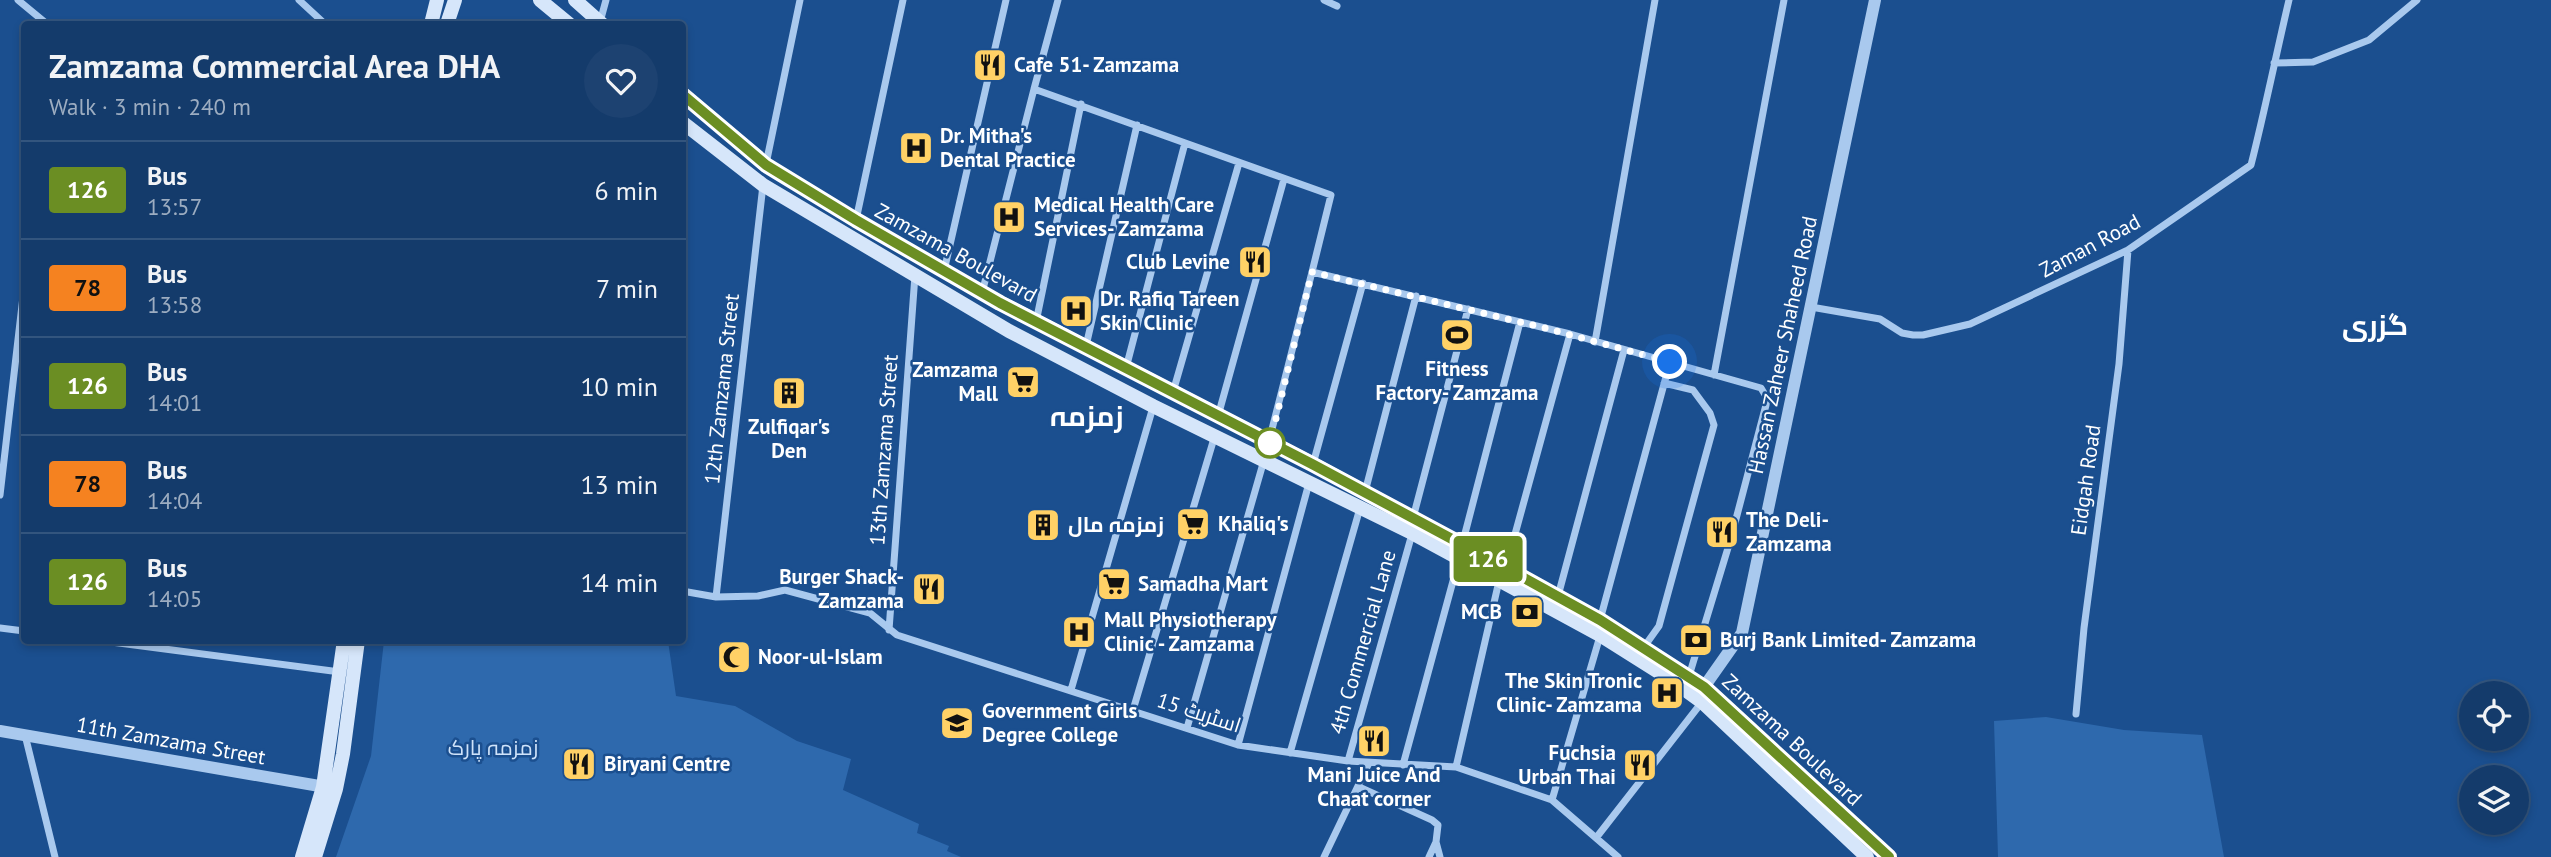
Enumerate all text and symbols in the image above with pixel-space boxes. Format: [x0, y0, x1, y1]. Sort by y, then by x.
text: Zamzama Commercial Area DHA [49, 44, 500, 87]
button: heart [584, 44, 658, 118]
restaurant icon: Cafe 51- Zamzama [971, 46, 1009, 84]
place label: Cafe 51- Zamzama [1014, 51, 1179, 78]
text: Walk · 3 min · 240 m [49, 92, 251, 121]
place label: Dr. Mitha's Dental Practice [940, 122, 1076, 173]
hospital icon: Dr. Mitha's Dental Practice [897, 129, 935, 167]
text: Bus [147, 159, 187, 192]
text: 126 [67, 174, 108, 205]
text: 6 min [595, 174, 658, 207]
place label: Medical Health Care Services- Zamzama [1034, 191, 1214, 242]
text: 13:57 [147, 192, 202, 221]
street label: Zamzama Boulevard [870, 197, 1042, 308]
hospital icon: Medical Health Care Services- Zamzama [990, 198, 1028, 236]
street label: Zaman Road [2035, 208, 2145, 283]
street label: Hassan Zaheer Shaheed Road [1742, 213, 1823, 476]
restaurant icon: Club Levine [1236, 243, 1274, 281]
place label: Club Levine [1126, 248, 1230, 275]
text: Bus [147, 257, 187, 290]
text: 78 [74, 272, 101, 303]
text: 7 min [596, 272, 658, 305]
place label: Dr. Rafiq Tareen Skin Clinic [1100, 285, 1239, 336]
text: 13:58 [147, 290, 202, 319]
street label: 12th Zamzama Street [698, 292, 745, 486]
hospital icon: Dr. Rafiq Tareen Skin Clinic [1057, 292, 1095, 330]
district label: گزری [2342, 306, 2408, 343]
sports icon: Fitness Factory- Zamzama [1438, 316, 1476, 354]
your location [1652, 344, 1687, 379]
street label: 13th Zamzama Street [863, 353, 904, 546]
text: Bus [147, 355, 187, 388]
place label: Fitness Factory- Zamzama [1376, 355, 1538, 406]
place label: Zamzama Mall [912, 356, 999, 407]
supermarket icon: Zamzama Mall [1004, 363, 1042, 401]
text: 126 [67, 370, 108, 401]
text: 10 min [580, 370, 658, 403]
building icon: Zulfiqar's Den [770, 374, 808, 412]
text: 14:01 [147, 388, 202, 417]
district label: زمزمہ [1050, 397, 1124, 434]
place label: Zulfiqar's Den [748, 413, 830, 464]
street label: Eidgah Road [2064, 423, 2107, 537]
unlabelled marker [1255, 428, 1285, 458]
text: Bus [147, 453, 187, 486]
text: 78 [74, 468, 101, 499]
text: 13 min [580, 468, 658, 501]
text: 14:04 [147, 486, 202, 515]
supermarket icon: Khaliq's [1174, 505, 1212, 543]
building icon: زمزمہ مال [1024, 506, 1062, 544]
place label: The Deli- Zamzama [1746, 506, 1832, 557]
place label: Khaliq's [1218, 510, 1289, 537]
place label: زمزمہ مال [1068, 511, 1164, 538]
restaurant icon: The Deli- Zamzama [1703, 513, 1741, 551]
line badge: 126 [1448, 536, 1528, 582]
text: 126 [1468, 543, 1508, 574]
street label: 4th Commercial Lane [1323, 547, 1402, 737]
text: Bus [147, 551, 187, 584]
place label: Burger Shack- Zamzama [779, 563, 904, 614]
supermarket icon: Samadha Mart [1095, 565, 1133, 603]
text: 126 [67, 566, 108, 597]
text: 14 min [580, 566, 658, 599]
restaurant icon: Burger Shack- Zamzama [910, 570, 948, 608]
place label: Samadha Mart [1138, 570, 1269, 597]
text: 14:05 [147, 584, 202, 613]
bank icon: MCB [1508, 593, 1546, 631]
place label: MCB [1461, 598, 1502, 625]
place label: Mall Physiotherapy Clinic - Zamzama [1104, 606, 1277, 657]
hospital icon: Mall Physiotherapy Clinic - Zamzama [1060, 613, 1098, 651]
bank icon: Burj Bank Limited- Zamzama [1677, 621, 1715, 659]
place label: Burj Bank Limited- Zamzama [1720, 626, 1976, 653]
mosque icon: Noor-ul-Islam [715, 638, 753, 676]
place label: Noor-ul-Islam [758, 643, 883, 670]
place label: The Skin Tronic Clinic- Zamzama [1496, 667, 1642, 718]
street label: Zamzama Boulevard [1717, 668, 1868, 811]
hospital icon: The Skin Tronic Clinic- Zamzama [1648, 674, 1686, 712]
map controls [2459, 681, 2529, 835]
button: locate [2459, 681, 2529, 751]
street label: اسٹریٹ 15 [1154, 686, 1245, 739]
place label: Government Girls Degree College [982, 697, 1138, 748]
school or university icon: Government Girls Degree College [938, 704, 976, 742]
street label: 11th Zamzama Street [74, 711, 268, 770]
restaurant icon: Mani Juice And Chaat corner [1355, 722, 1393, 760]
park label: زمزمہ پارک [448, 734, 538, 762]
place label: Fuchsia Urban Thai [1518, 739, 1616, 790]
restaurant icon: Biryani Centre [560, 745, 598, 783]
restaurant icon: Fuchsia Urban Thai [1621, 746, 1659, 784]
place label: Biryani Centre [604, 750, 730, 777]
place label: Mani Juice And Chaat corner [1308, 761, 1440, 812]
button: layers [2459, 765, 2529, 835]

